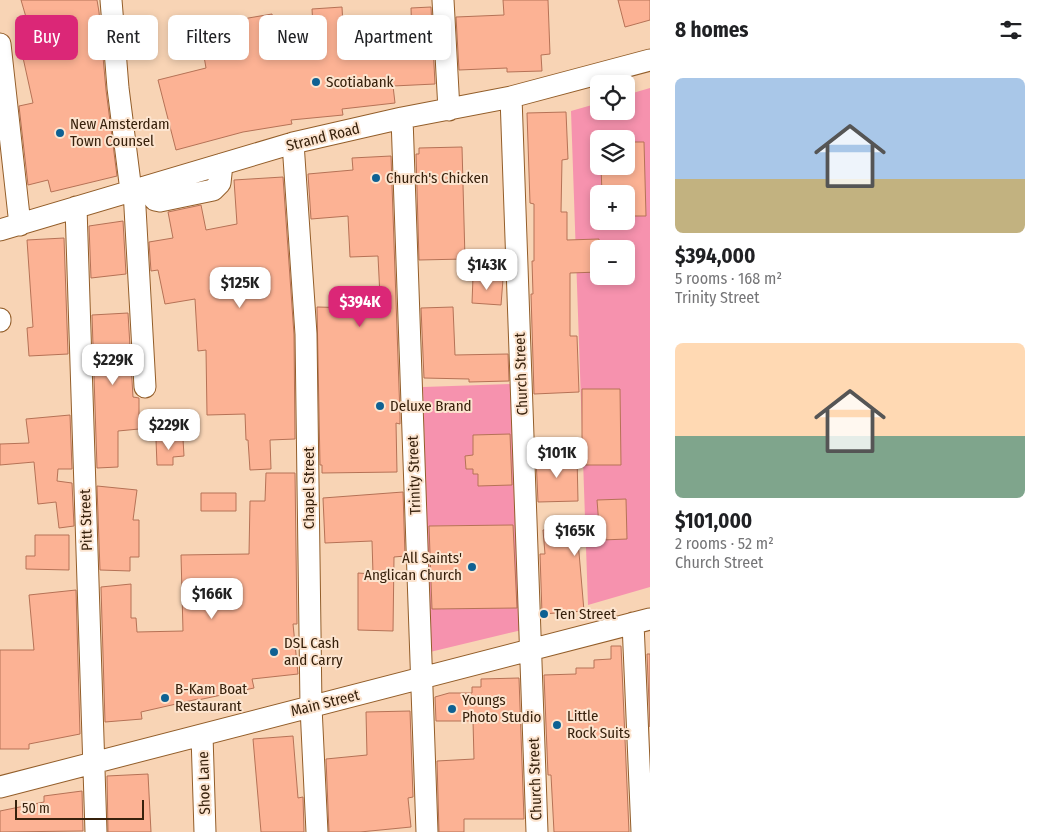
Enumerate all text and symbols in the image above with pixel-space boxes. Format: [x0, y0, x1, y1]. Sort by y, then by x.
chip: Buy [15, 15, 78, 60]
chip: Rent [88, 15, 158, 60]
chip: Filters [168, 15, 249, 60]
chip: New [259, 15, 327, 60]
chip: Apartment [337, 15, 451, 60]
icon: filters [997, 16, 1025, 44]
text: 8 homes [675, 17, 749, 43]
place label: Scotiabank [326, 73, 394, 91]
map controls [590, 75, 635, 285]
button: locate [590, 75, 635, 120]
marker: Scotiabank [310, 76, 322, 88]
icon: home [805, 111, 895, 201]
place label: New Amsterdam Town Counsel [70, 115, 170, 150]
street label: Strand Road [284, 119, 362, 155]
marker: New Amsterdam Town Counsel [54, 127, 66, 139]
button: layers [590, 130, 635, 175]
place label: Church's Chicken [386, 169, 489, 187]
marker: Church's Chicken [370, 172, 382, 184]
button: + [590, 185, 635, 230]
button: − [590, 240, 635, 285]
text: $394,000 [675, 243, 756, 269]
pin: $143K [452, 248, 522, 291]
text: $143K [467, 255, 507, 274]
pin: $125K [205, 266, 275, 309]
text: 5 rooms · 168 m² [675, 269, 782, 288]
text: $125K [221, 273, 259, 292]
pin: $394K [325, 286, 395, 328]
text: Trinity Street [675, 288, 759, 307]
text: $394K [339, 292, 381, 311]
street label: Church Street [511, 332, 531, 416]
pin: $229K [78, 344, 148, 386]
text: $229K [93, 350, 133, 369]
icon: home [805, 376, 895, 466]
place label: Deluxe Brand [390, 397, 472, 415]
marker: Deluxe Brand [374, 400, 386, 412]
pin: $229K [134, 408, 204, 451]
text: $229K [149, 415, 189, 434]
street label: Trinity Street [404, 435, 424, 515]
pin: $101K [522, 436, 592, 479]
text: $101K [538, 443, 576, 462]
street label: Chapel Street [300, 447, 318, 529]
street label: Pitt Street [76, 489, 96, 551]
text: $101,000 [675, 508, 752, 534]
pin: $165K [540, 514, 610, 557]
text: $165K [555, 521, 595, 540]
text: 2 rooms · 52 m² [675, 534, 774, 553]
place label: All Saints' Anglican Church [364, 549, 462, 584]
text: Church Street [675, 553, 763, 572]
marker: All Saints' Anglican Church [466, 561, 478, 573]
pin: $166K [177, 578, 247, 620]
text: $166K [192, 584, 232, 603]
place label: Ten Street [554, 605, 616, 623]
marker: Ten Street [538, 608, 550, 620]
place label: DSL Cash and Carry [284, 634, 343, 669]
marker: DSL Cash and Carry [268, 646, 280, 658]
place label: B-Kam Boat Restaurant [175, 680, 247, 715]
street label: Main Street [289, 686, 361, 720]
place label: Youngs Photo Studio [462, 691, 541, 726]
marker: B-Kam Boat Restaurant [159, 692, 171, 704]
marker: Youngs Photo Studio [446, 703, 458, 715]
place label: Little Rock Suits [567, 707, 630, 742]
marker: Little Rock Suits [551, 719, 563, 731]
street label: Church Street [525, 737, 545, 821]
street label: Shoe Lane [194, 751, 214, 815]
scale bar [15, 797, 144, 820]
text: 50 m [22, 800, 50, 817]

